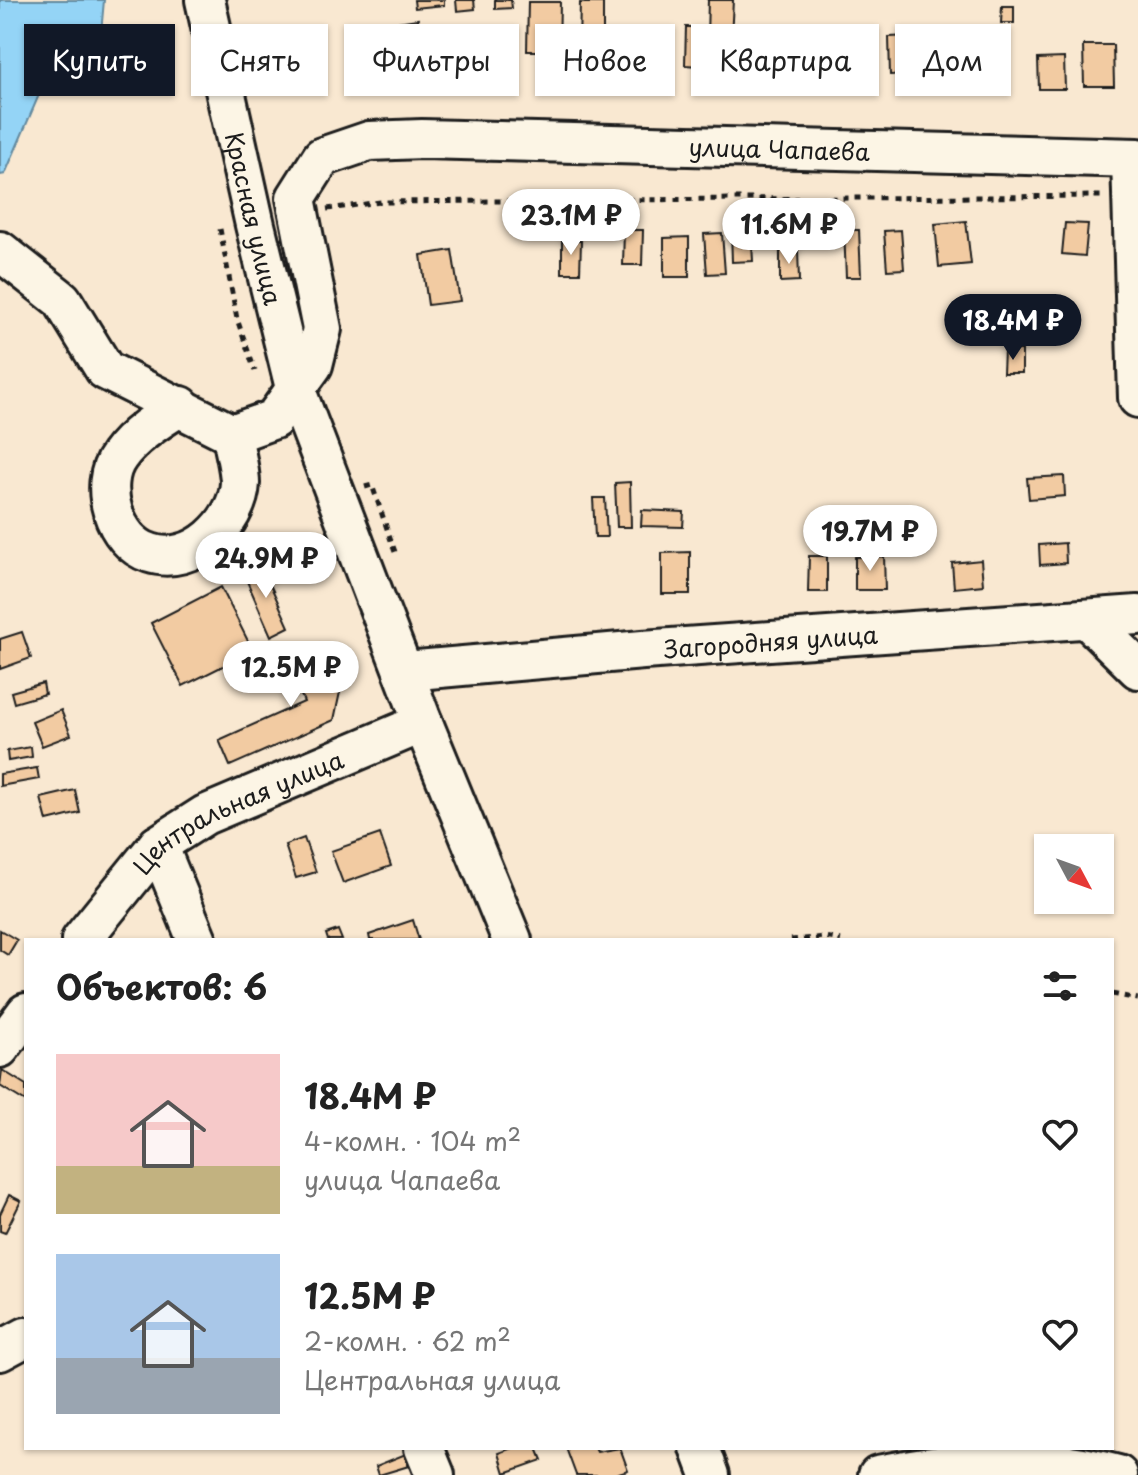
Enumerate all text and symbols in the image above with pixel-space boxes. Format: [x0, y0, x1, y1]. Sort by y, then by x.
chip: Купить [24, 24, 175, 96]
chip: Снять [191, 24, 328, 96]
chip: Фильтры [344, 24, 519, 96]
chip: Новое [535, 24, 675, 96]
chip: Квартира [691, 24, 879, 96]
chip: Дом [895, 24, 1011, 96]
street label: улица Чапаева [688, 128, 870, 169]
street label: Красная улица [217, 129, 292, 309]
pin: 23.1M ₽ [497, 189, 645, 257]
text: 23.1M ₽ [520, 195, 622, 234]
pin: 11.6M ₽ [715, 198, 863, 266]
text: 11.6M ₽ [740, 204, 838, 243]
pin: 18.4M ₽ [939, 294, 1087, 362]
text: 18.4M ₽ [962, 300, 1064, 339]
pin: 19.7M ₽ [796, 505, 944, 573]
text: 19.7M ₽ [821, 511, 919, 550]
pin: 24.9M ₽ [192, 532, 340, 600]
text: 24.9M ₽ [214, 538, 319, 577]
street label: Загородняя улица [663, 615, 879, 666]
pin: 12.5M ₽ [217, 641, 365, 709]
text: 12.5M ₽ [241, 647, 341, 686]
street label: Центральная улица [123, 741, 349, 882]
north arrow [1034, 834, 1114, 914]
map controls [1034, 834, 1114, 914]
text: Объектов: 6 [56, 960, 267, 1012]
icon: filters [1038, 964, 1082, 1008]
text: 18.4M ₽ [304, 1069, 437, 1121]
icon: home [120, 1086, 216, 1182]
icon: heart [1038, 1112, 1082, 1156]
text: 4-комн. · 104 m² [304, 1121, 521, 1160]
text: улица Чапаева [304, 1160, 500, 1199]
text: 12.5M ₽ [304, 1269, 435, 1321]
icon: home [120, 1286, 216, 1382]
icon: heart [1038, 1312, 1082, 1356]
text: 2-комн. · 62 m² [304, 1321, 511, 1360]
text: Центральная улица [304, 1360, 560, 1399]

